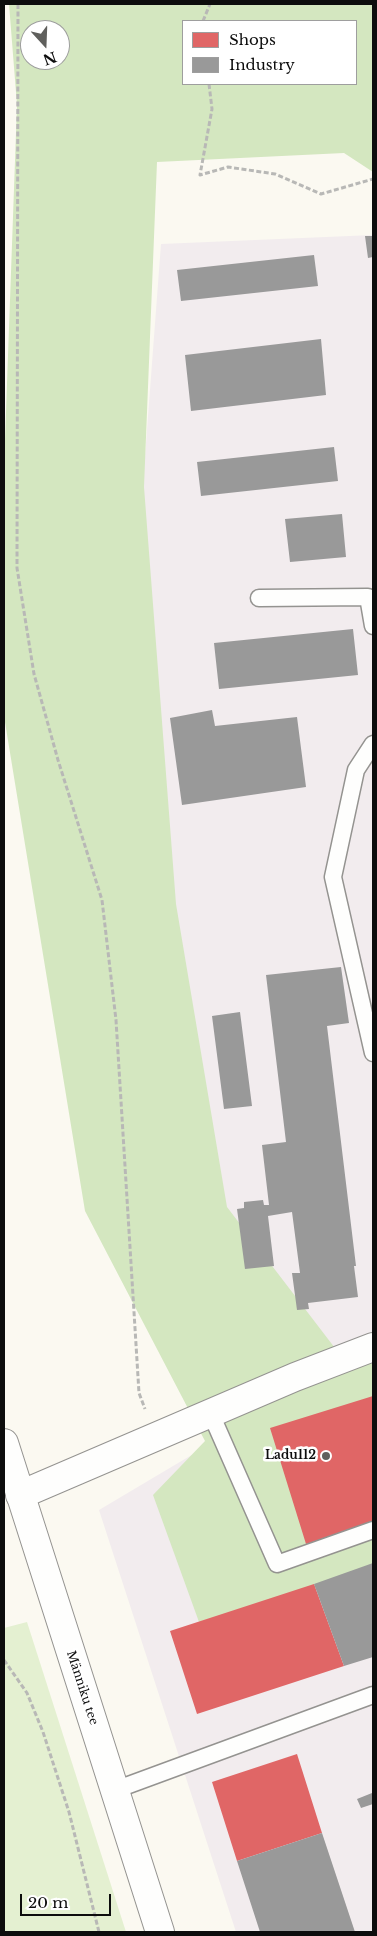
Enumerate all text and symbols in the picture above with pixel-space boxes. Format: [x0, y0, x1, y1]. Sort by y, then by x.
north arrow [20, 20, 70, 70]
legend [182, 20, 357, 85]
text: Shops [229, 30, 276, 49]
text: N [41, 47, 59, 69]
text: Industry [229, 55, 295, 74]
place label: Ladu112 [265, 1449, 316, 1463]
marker: Ladu112 [320, 1450, 332, 1462]
street label: Männiku tee [63, 1649, 101, 1727]
scale bar [22, 1884, 114, 1916]
text: 20 m [28, 1893, 68, 1912]

